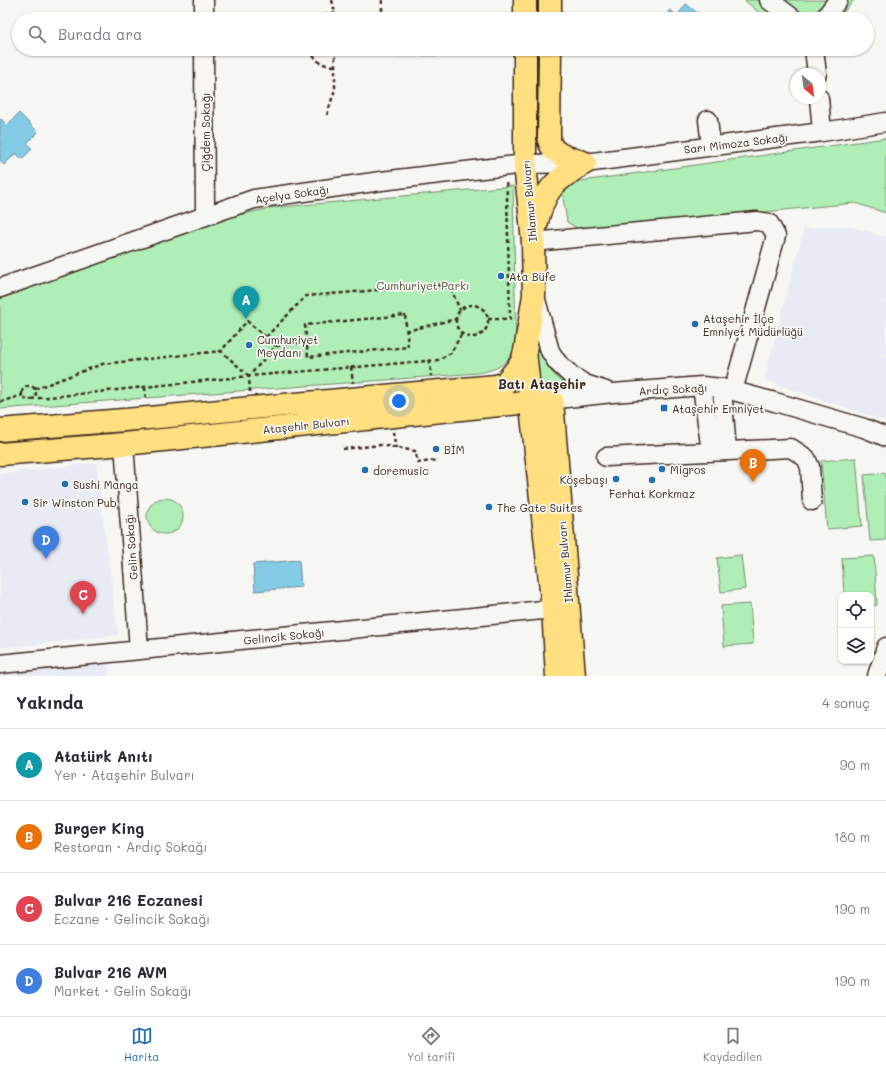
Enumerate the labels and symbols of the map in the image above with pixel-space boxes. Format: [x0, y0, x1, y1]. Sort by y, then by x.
north arrow [790, 68, 826, 104]
street label: Çiğdem Sokağı [198, 93, 213, 171]
street label: Sarı Mimoza Sokağı [683, 129, 789, 157]
street label: Ihlamur Bulvarı [518, 160, 540, 242]
street label: Açelya Sokağı [254, 181, 330, 207]
place label: Ata Büfe [509, 269, 556, 284]
marker: Ata Büfe [496, 271, 506, 281]
park label: Cumhuriyet Parkı [376, 278, 470, 293]
pin: A [233, 286, 259, 319]
place label: Ataşehir İlçe Emniyet Müdürlüğü [703, 311, 803, 339]
marker: Ataşehir İlçe Emniyet Müdürlüğü [690, 319, 700, 329]
place label: Cumhuriyet Meydanı [257, 332, 318, 360]
marker: Cumhuriyet Meydanı [244, 340, 254, 350]
district label: Batı Ataşehir [498, 375, 586, 394]
street label: Ardıç Sokağı [638, 380, 708, 398]
your location [389, 391, 409, 411]
place label: Ataşehir Emniyet [672, 401, 764, 416]
marker: Ataşehir Emniyet [659, 403, 669, 413]
street label: Ataşehir Bulvarı [262, 413, 350, 437]
place label: BİM [444, 442, 464, 457]
marker: BİM [431, 444, 441, 454]
pin: B [740, 449, 766, 482]
place label: Migros [670, 462, 706, 477]
place label: doremusic [373, 463, 429, 478]
marker: Migros [657, 464, 667, 474]
marker: doremusic [360, 465, 370, 475]
place label: Köşebaşı [560, 472, 608, 487]
marker: Köşebaşı [611, 474, 621, 484]
marker: Ferhat Korkmaz [647, 475, 657, 485]
place label: Sushi Manga [73, 477, 139, 492]
marker: Sushi Manga [60, 479, 70, 489]
place label: Ferhat Korkmaz [609, 486, 695, 501]
place label: Sir Winston Pub [33, 495, 117, 510]
marker: Sir Winston Pub [20, 497, 30, 507]
place label: The Gate Suites [497, 500, 582, 515]
marker: The Gate Suites [484, 502, 494, 512]
street label: Gelin Sokağı [121, 514, 141, 580]
street label: Ihlamur Bulvarı [554, 521, 576, 603]
pin: D [33, 526, 59, 559]
pin: C [70, 581, 96, 614]
street label: Gelincik Sokağı [243, 624, 325, 648]

